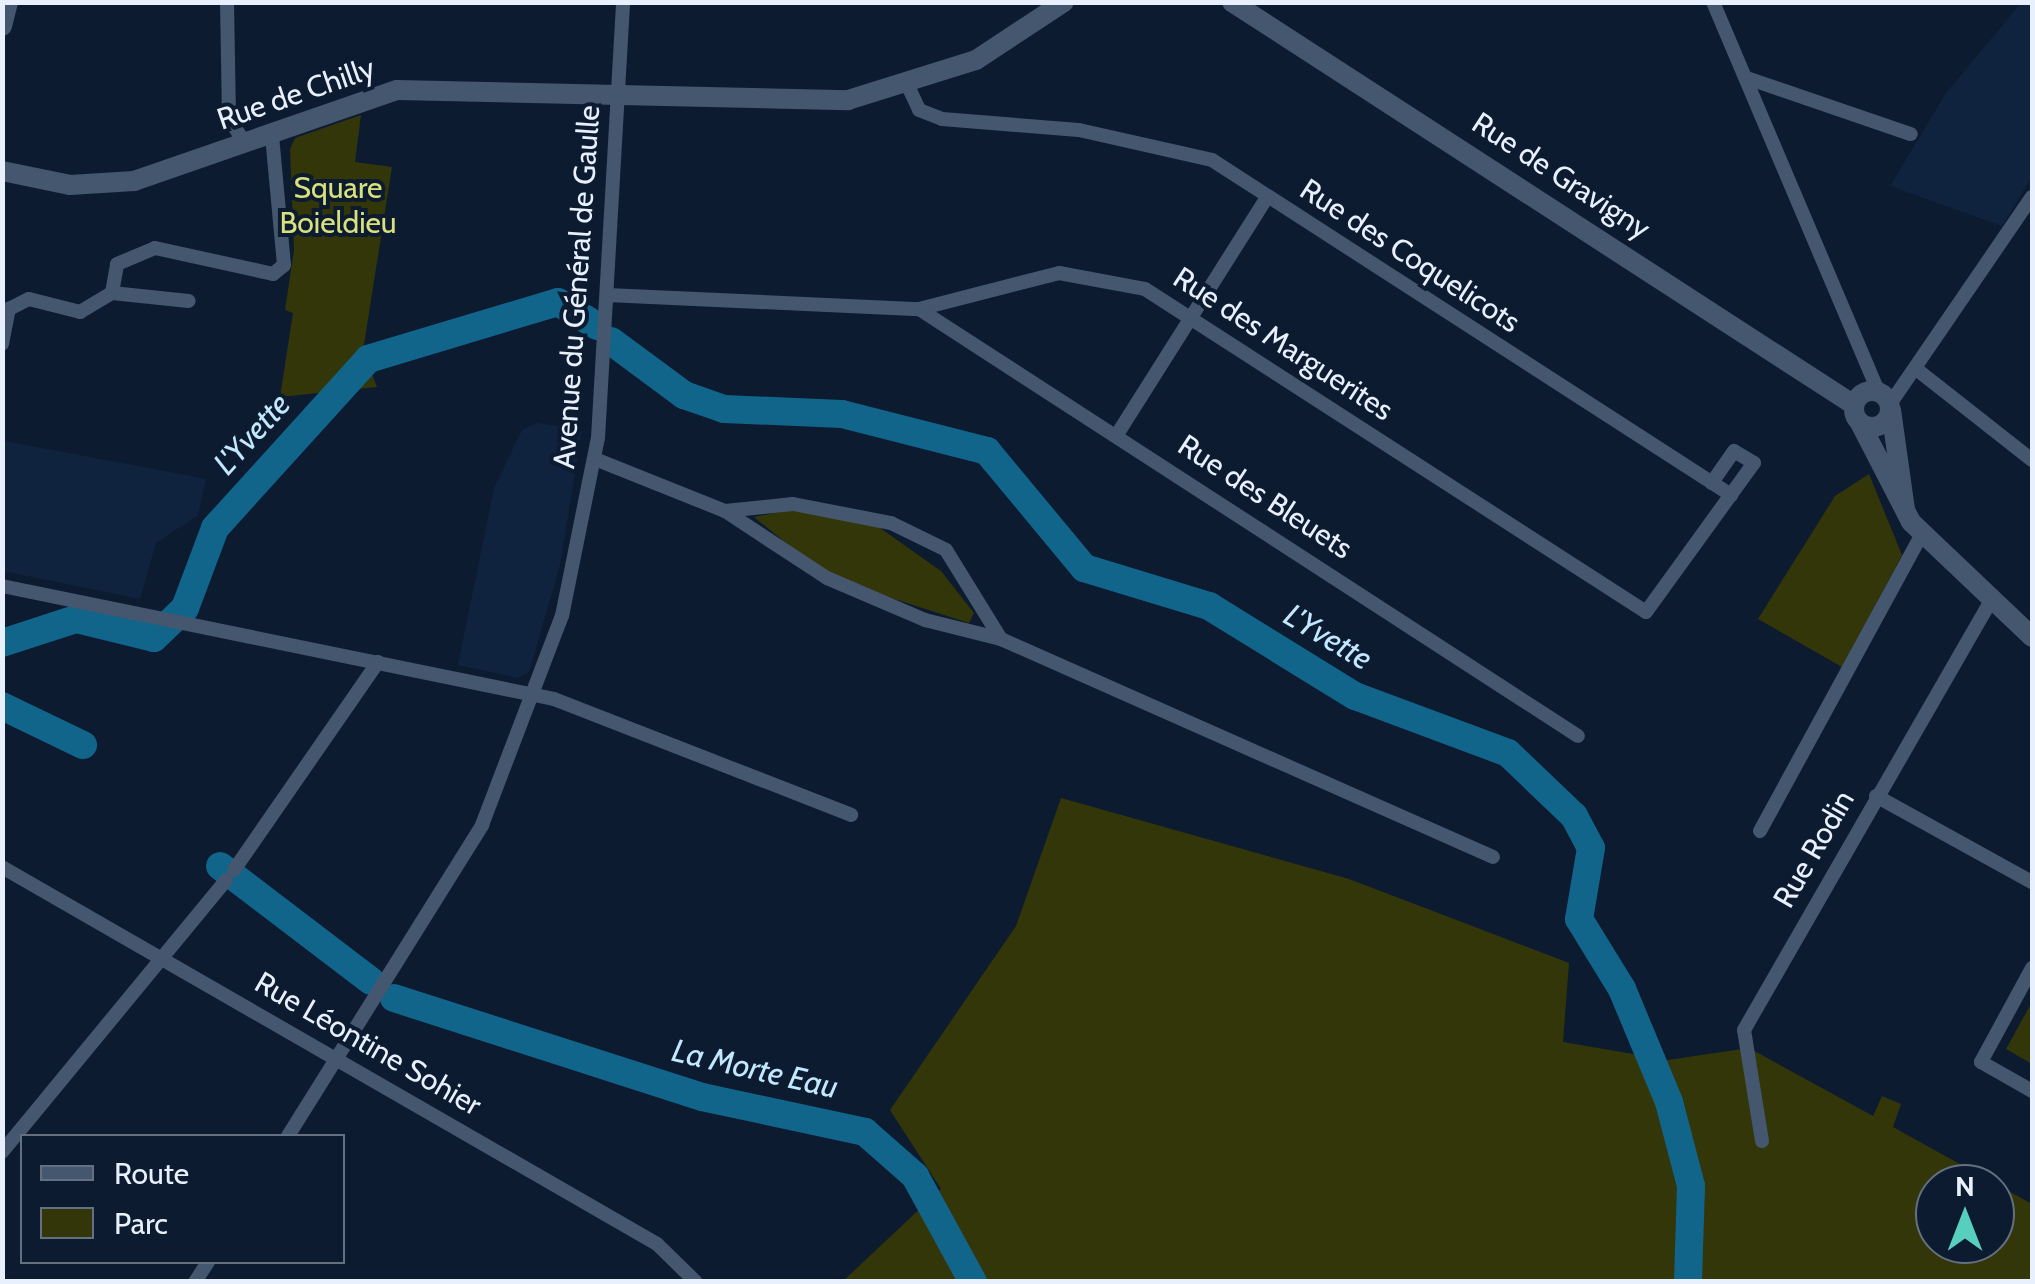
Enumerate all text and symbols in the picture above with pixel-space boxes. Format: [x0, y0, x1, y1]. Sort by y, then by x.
street label: Rue de Chilly [212, 50, 380, 138]
street label: Avenue du Général de Gaulle [546, 104, 608, 470]
street label: Rue de Gravigny [1465, 105, 1657, 247]
park label: Square Boieldieu [279, 170, 397, 240]
street label: Rue des Coquelicots [1293, 172, 1527, 340]
street label: Rue des Marguerites [1167, 260, 1399, 428]
water label: L'Yvette [206, 386, 298, 482]
street label: Rue des Bleuets [1171, 427, 1359, 567]
water label: L'Yvette [1277, 596, 1379, 678]
street label: Rue Rodin [1766, 784, 1862, 914]
street label: Rue Léontine Sohier [248, 965, 488, 1123]
water label: La Morte Eau [668, 1031, 842, 1107]
legend [20, 1134, 345, 1264]
text: Route [114, 1155, 189, 1192]
north arrow [1915, 1164, 2015, 1264]
text: N [1955, 1169, 1975, 1203]
text: Parc [114, 1205, 168, 1242]

